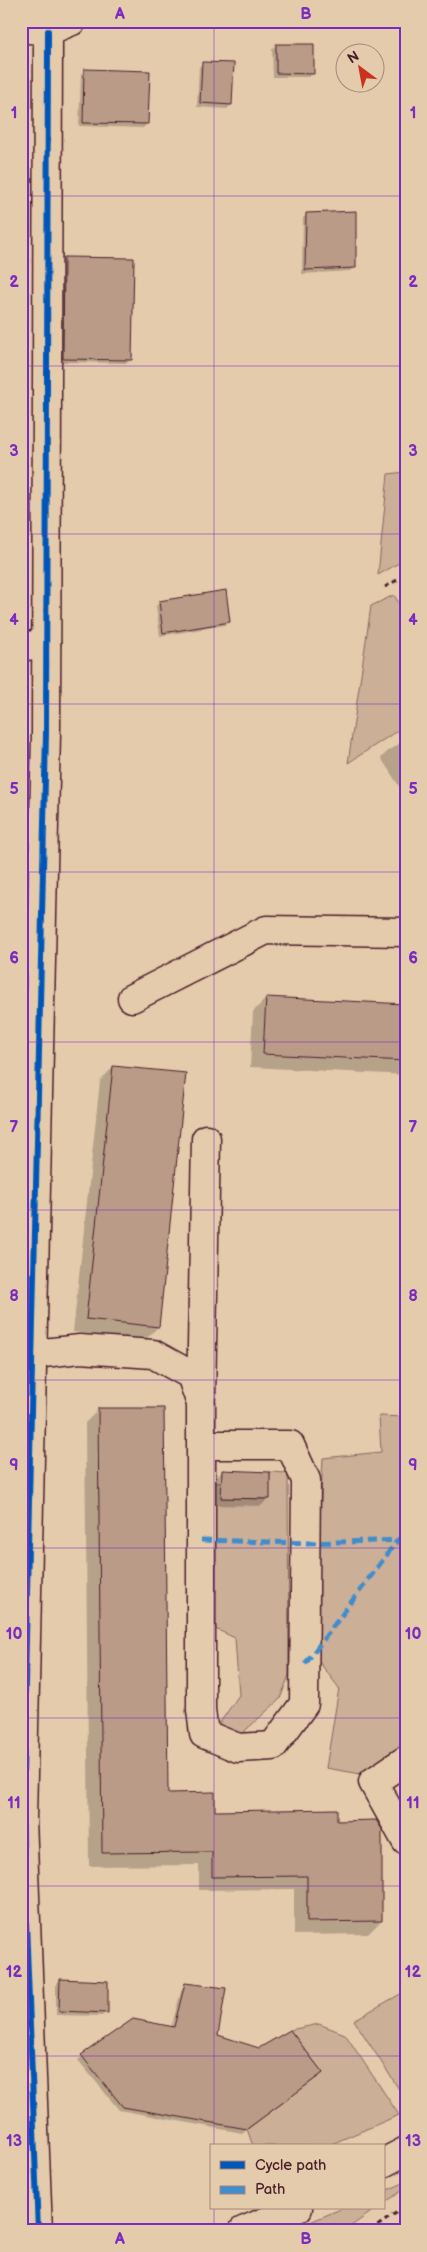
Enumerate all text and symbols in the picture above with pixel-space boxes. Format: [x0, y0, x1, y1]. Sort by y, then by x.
text: A [114, 5, 125, 24]
text: B [300, 5, 312, 24]
north arrow [334, 42, 384, 92]
text: N [344, 47, 362, 67]
text: 1 [11, 104, 17, 123]
text: 1 [410, 104, 416, 123]
text: 2 [9, 273, 19, 292]
text: 2 [408, 273, 418, 292]
text: 3 [9, 442, 19, 461]
text: 3 [408, 442, 418, 461]
text: 4 [9, 611, 19, 630]
text: 4 [408, 611, 418, 630]
text: 5 [9, 780, 19, 799]
text: 5 [408, 780, 418, 799]
text: 6 [9, 949, 19, 968]
text: 6 [408, 949, 418, 968]
text: 7 [10, 1118, 19, 1137]
text: 7 [409, 1118, 418, 1137]
text: 8 [9, 1287, 19, 1306]
text: 8 [408, 1287, 418, 1306]
text: 9 [9, 1456, 19, 1475]
text: 9 [408, 1456, 418, 1475]
text: 10 [6, 1625, 22, 1644]
text: 10 [405, 1625, 421, 1644]
text: 11 [7, 1794, 21, 1813]
text: 11 [406, 1794, 420, 1813]
text: 12 [6, 1963, 23, 1982]
text: 12 [405, 1963, 422, 1982]
text: 13 [6, 2132, 22, 2151]
text: 13 [405, 2132, 421, 2151]
legend [210, 2144, 384, 2210]
text: Cycle path [255, 2156, 326, 2175]
text: Path [255, 2180, 285, 2199]
text: A [114, 2230, 125, 2249]
text: B [300, 2230, 312, 2249]

